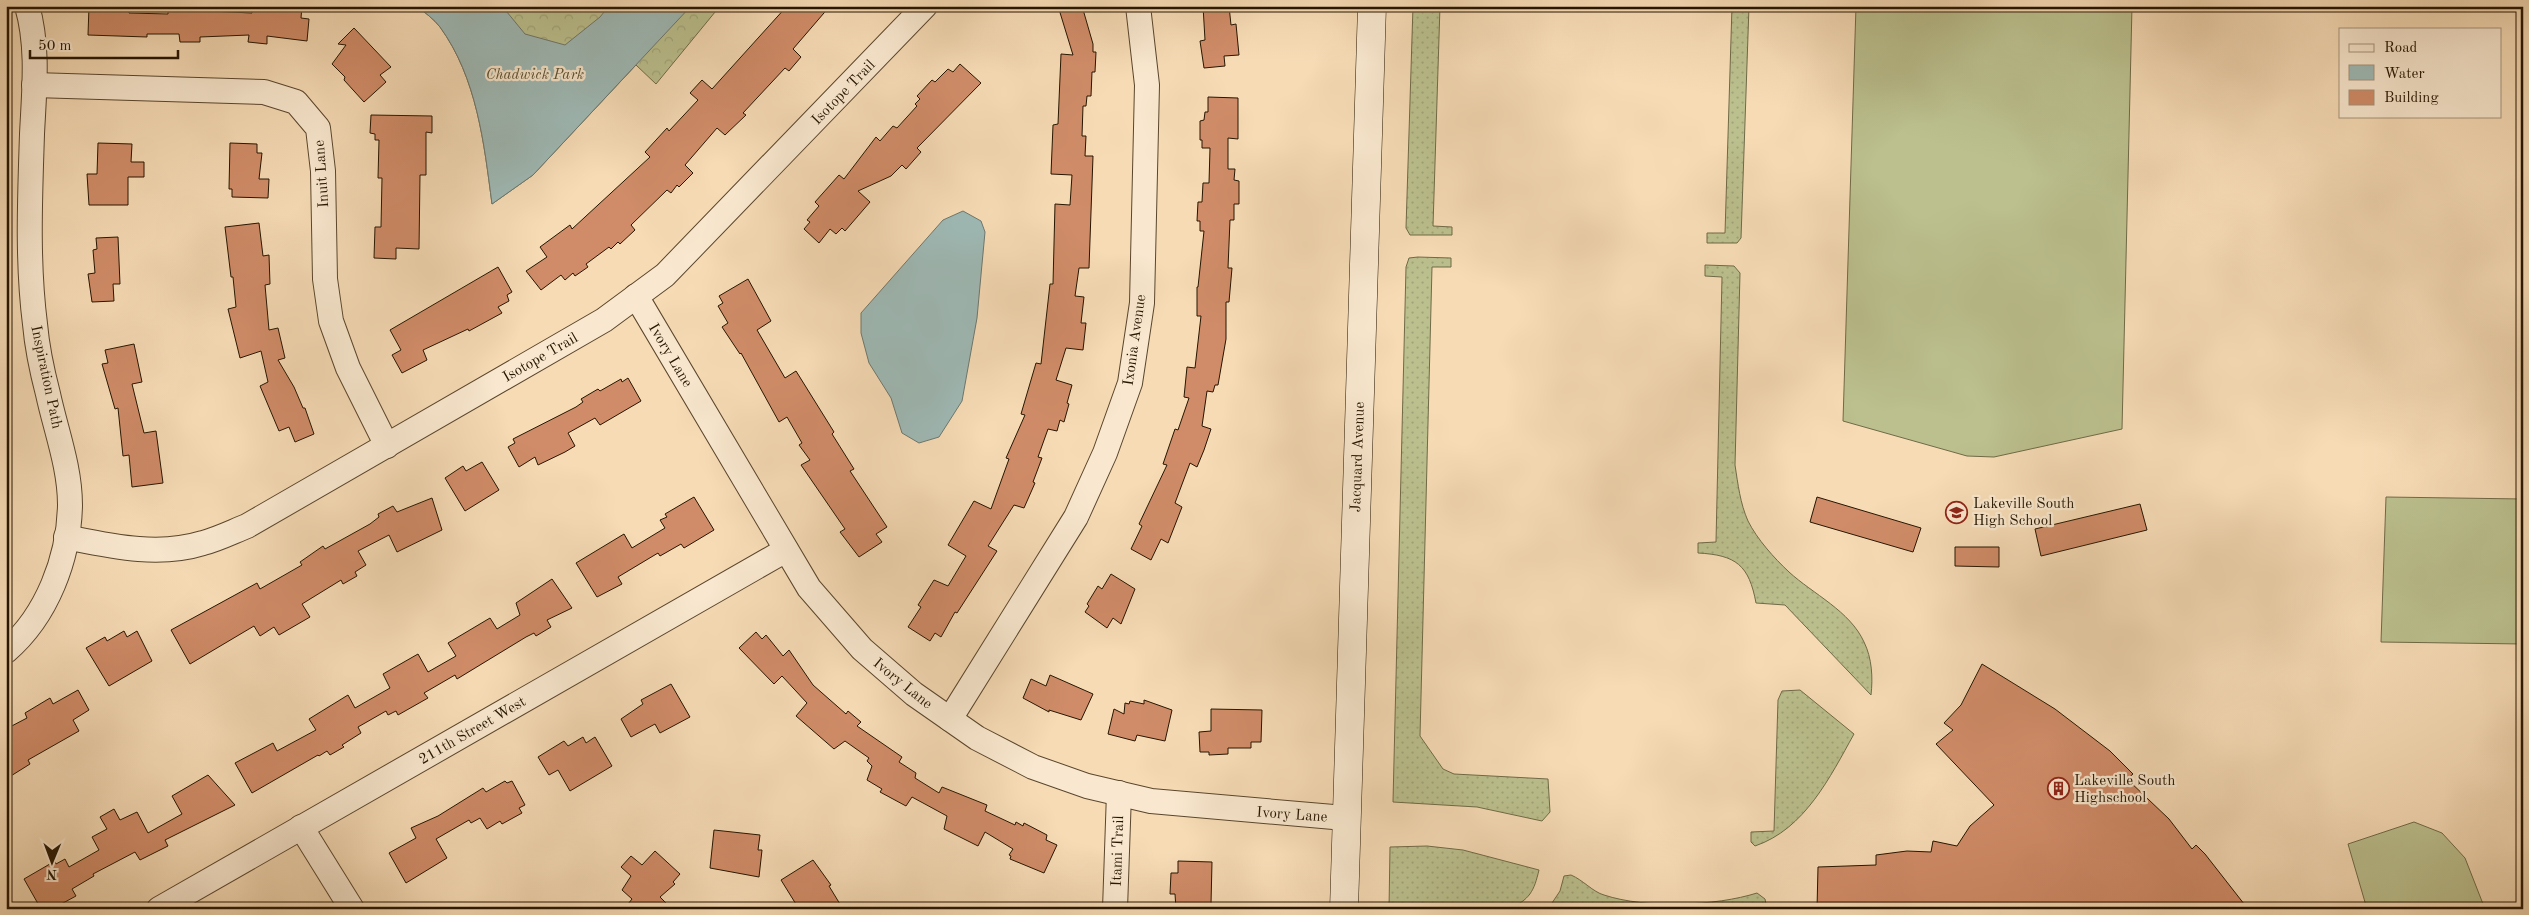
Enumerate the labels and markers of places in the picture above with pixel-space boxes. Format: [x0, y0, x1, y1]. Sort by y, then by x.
place label: Lakeville South High School [1973, 497, 2075, 529]
school or university icon: Lakeville South High School [1945, 500, 1969, 524]
place label: Lakeville South Highschool [2074, 774, 2176, 806]
building icon: Lakeville South Highschool [2046, 777, 2070, 801]

